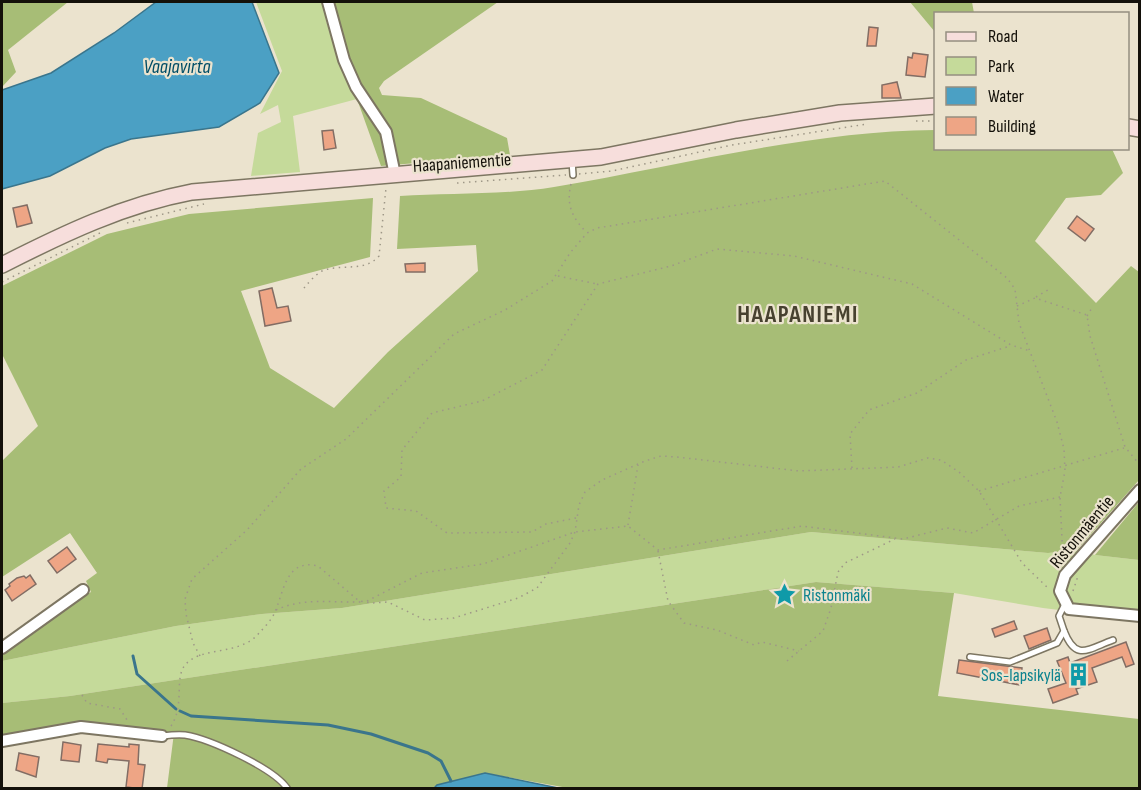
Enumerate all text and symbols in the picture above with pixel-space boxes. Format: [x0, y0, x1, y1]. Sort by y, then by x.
legend [934, 12, 1129, 150]
text: Road [988, 26, 1018, 47]
water label: Vaajavirta [144, 55, 211, 79]
text: Park [988, 56, 1014, 77]
text: Water [988, 86, 1024, 107]
text: Building [988, 116, 1036, 137]
street label: Haapaniementie [412, 149, 512, 177]
district label: HAAPANIEMI [737, 300, 859, 329]
street label: Ristonmäentie [1046, 491, 1118, 573]
place icon: Ristonmäki [772, 582, 798, 608]
place label: Ristonmäki [803, 585, 870, 606]
building icon: Sos-lapsikylä [1066, 662, 1092, 688]
place label: Sos-lapsikylä [981, 665, 1061, 686]

